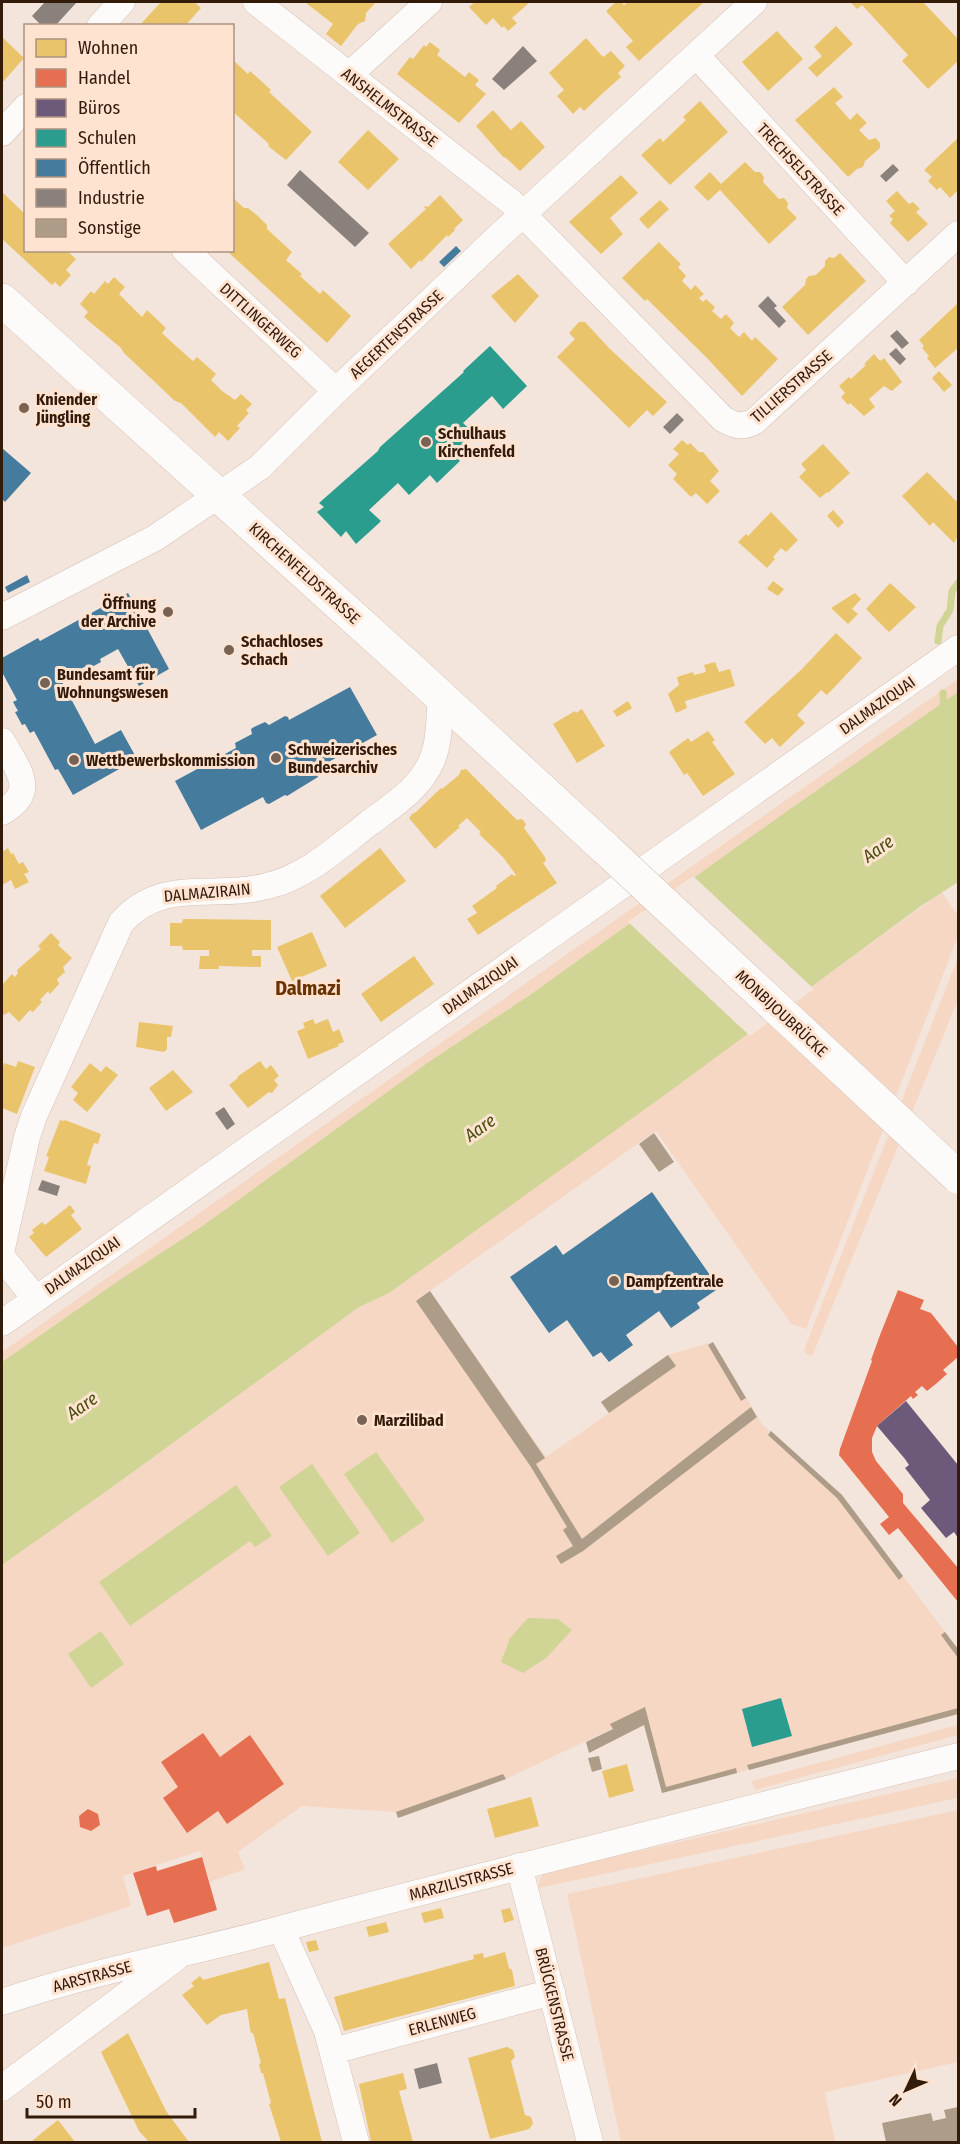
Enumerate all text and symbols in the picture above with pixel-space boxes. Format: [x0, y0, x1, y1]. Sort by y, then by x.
legend [24, 24, 234, 252]
text: Wohnen [78, 37, 138, 59]
street label: ANSHELMSTRASSE [338, 64, 441, 151]
text: Handel [78, 67, 131, 89]
text: Büros [78, 97, 121, 119]
street label: TRECHSELSTRASSE [753, 119, 848, 219]
text: Schulen [78, 127, 137, 149]
text: Öffentlich [78, 157, 151, 179]
text: Industrie [78, 187, 145, 209]
text: Sonstige [78, 217, 141, 239]
street label: DITTLINGERWEG [216, 279, 305, 362]
street label: AEGERTENSTRASSE [346, 286, 447, 382]
street label: TILLIERSTRASSE [747, 346, 836, 427]
place label: Kniender Jüngling [35, 390, 97, 427]
marker: Kniender Jüngling [17, 401, 31, 415]
place label: Schulhaus Kirchenfeld [438, 424, 515, 461]
marker: Schulhaus Kirchenfeld [419, 435, 433, 449]
street label: KIRCHENFELDSTRASSE [245, 519, 364, 628]
place label: Öffnung der Archive [81, 593, 156, 631]
marker: Öffnung der Archive [161, 605, 175, 619]
place label: Schachloses Schach [241, 632, 323, 669]
marker: Schachloses Schach [222, 643, 236, 657]
place label: Bundesamt für Wohnungswesen [57, 665, 168, 702]
street label: DALMAZIQUAI [836, 672, 919, 738]
marker: Bundesamt für Wohnungswesen [38, 676, 52, 690]
place label: Schweizerisches Bundesarchiv [288, 740, 397, 777]
place label: Wettbewerbskommission [86, 751, 255, 770]
marker: Schweizerisches Bundesarchiv [269, 751, 283, 765]
marker: Wettbewerbskommission [67, 753, 81, 767]
water label: Aare [857, 830, 898, 868]
street label: DALMAZIRAIN [163, 879, 251, 906]
street label: DALMAZIQUAI [439, 952, 522, 1018]
street label: MONBIJOUBRÜCKE [732, 966, 832, 1061]
district label: Dalmazi [275, 976, 341, 1000]
water label: Aare [459, 1109, 500, 1147]
street label: DALMAZIQUAI [41, 1232, 124, 1298]
place label: Dampfzentrale [626, 1272, 724, 1291]
marker: Dampfzentrale [607, 1274, 621, 1288]
water label: Aare [61, 1387, 102, 1425]
place label: Marzilibad [374, 1411, 444, 1430]
marker: Marzilibad [355, 1413, 369, 1427]
street label: MARZILISTRASSE [407, 1858, 515, 1904]
street label: BRÜCKENSTRASSE [531, 1946, 578, 2063]
street label: AARSTRASSE [51, 1957, 134, 1996]
street label: ERLENWEG [406, 2003, 478, 2040]
north arrow [876, 2060, 936, 2120]
scale bar [27, 2081, 195, 2119]
text: N [885, 2090, 906, 2110]
text: 50 m [36, 2091, 72, 2113]

